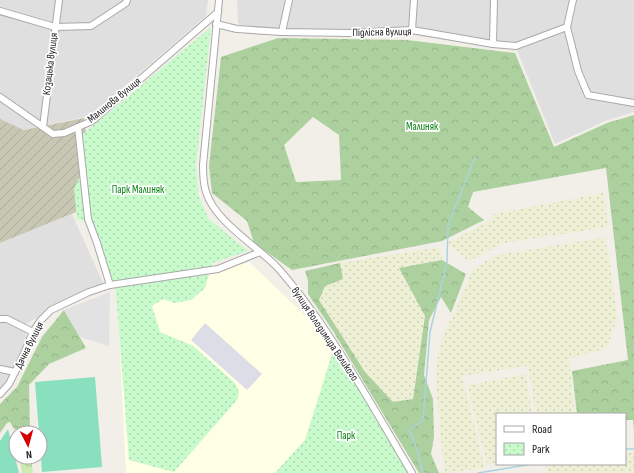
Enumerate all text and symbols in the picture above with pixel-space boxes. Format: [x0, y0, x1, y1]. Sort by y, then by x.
street label: Підлісна вулиця [352, 25, 412, 39]
street label: Козацька вулиця [40, 32, 60, 96]
street label: Малинова вулиця [85, 74, 143, 126]
park label: Малиняк [406, 120, 439, 133]
park label: Парк Малиняк [112, 183, 165, 196]
street label: вулиця Володимира Великого [289, 285, 361, 384]
street label: Дачна вулиця [12, 319, 46, 371]
legend [496, 413, 626, 465]
text: Road [532, 422, 552, 437]
north arrow [8, 425, 48, 465]
park label: Парк [337, 429, 356, 442]
text: Park [532, 442, 550, 457]
text: N [25, 448, 33, 461]

